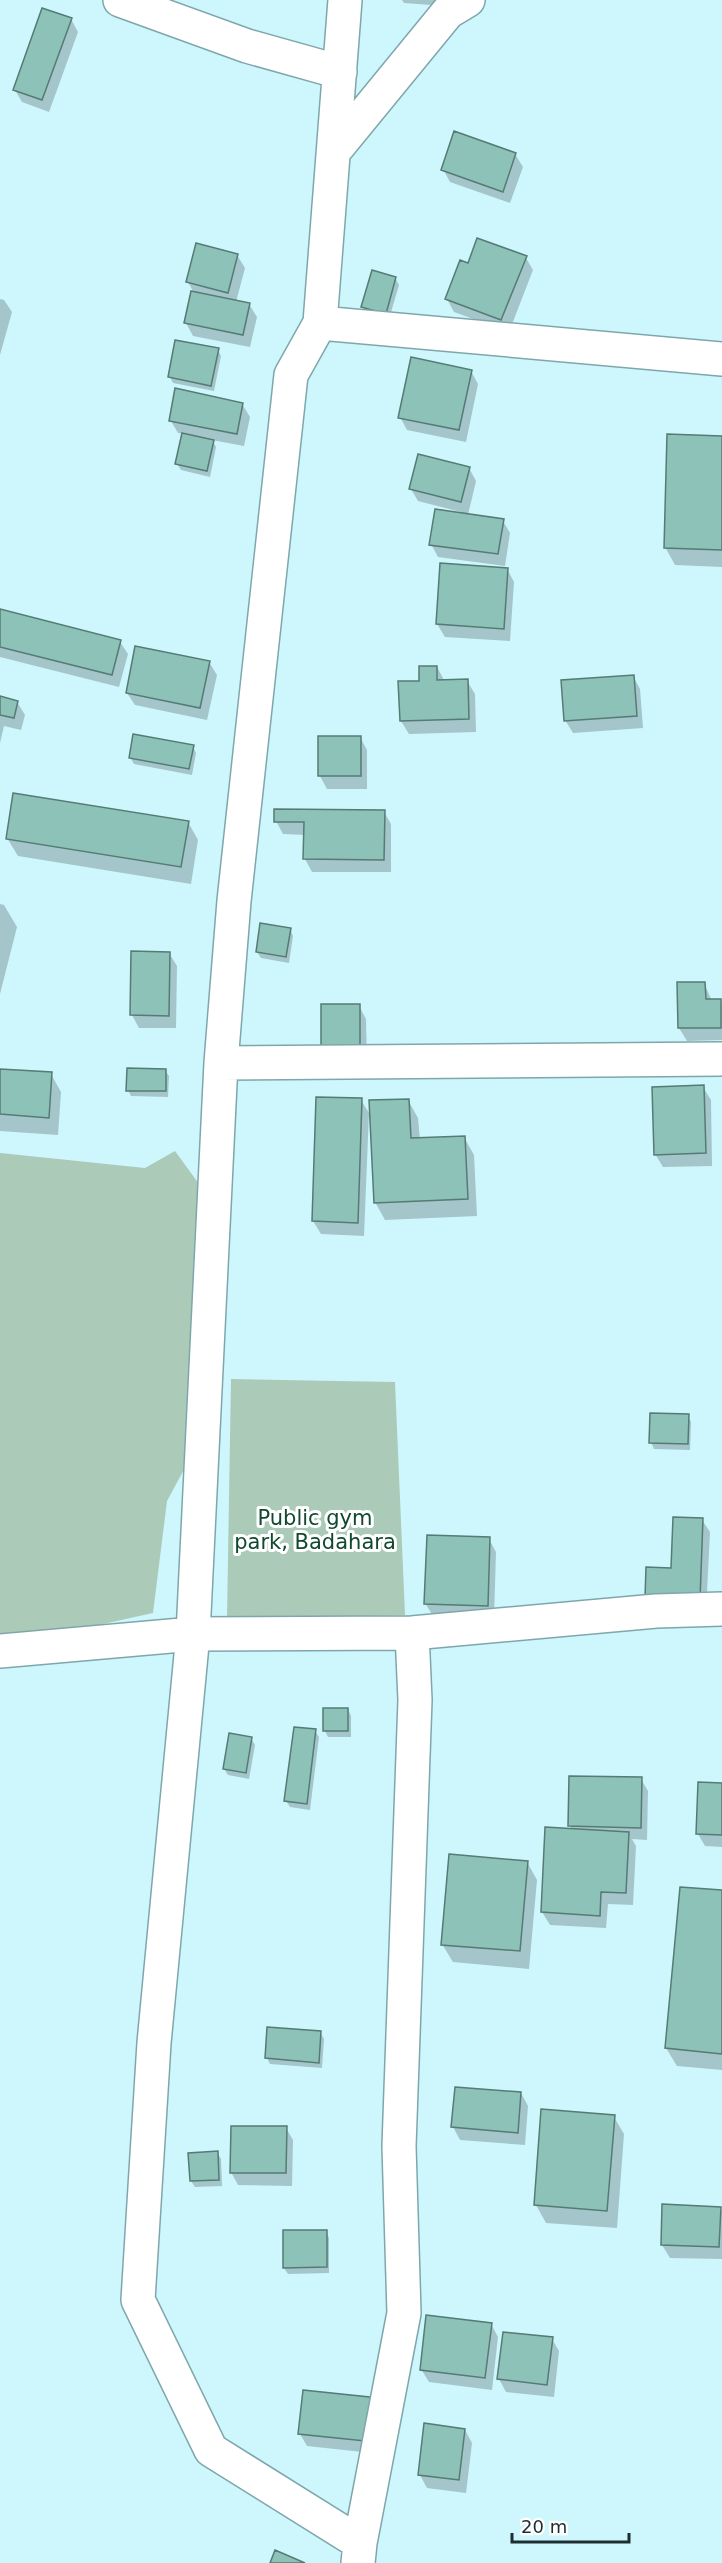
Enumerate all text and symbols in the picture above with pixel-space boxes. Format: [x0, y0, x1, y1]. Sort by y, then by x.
park label: Public gym park, Badahara [234, 1506, 396, 1554]
scale bar [512, 2506, 629, 2544]
text: 20 m [521, 2516, 567, 2537]

